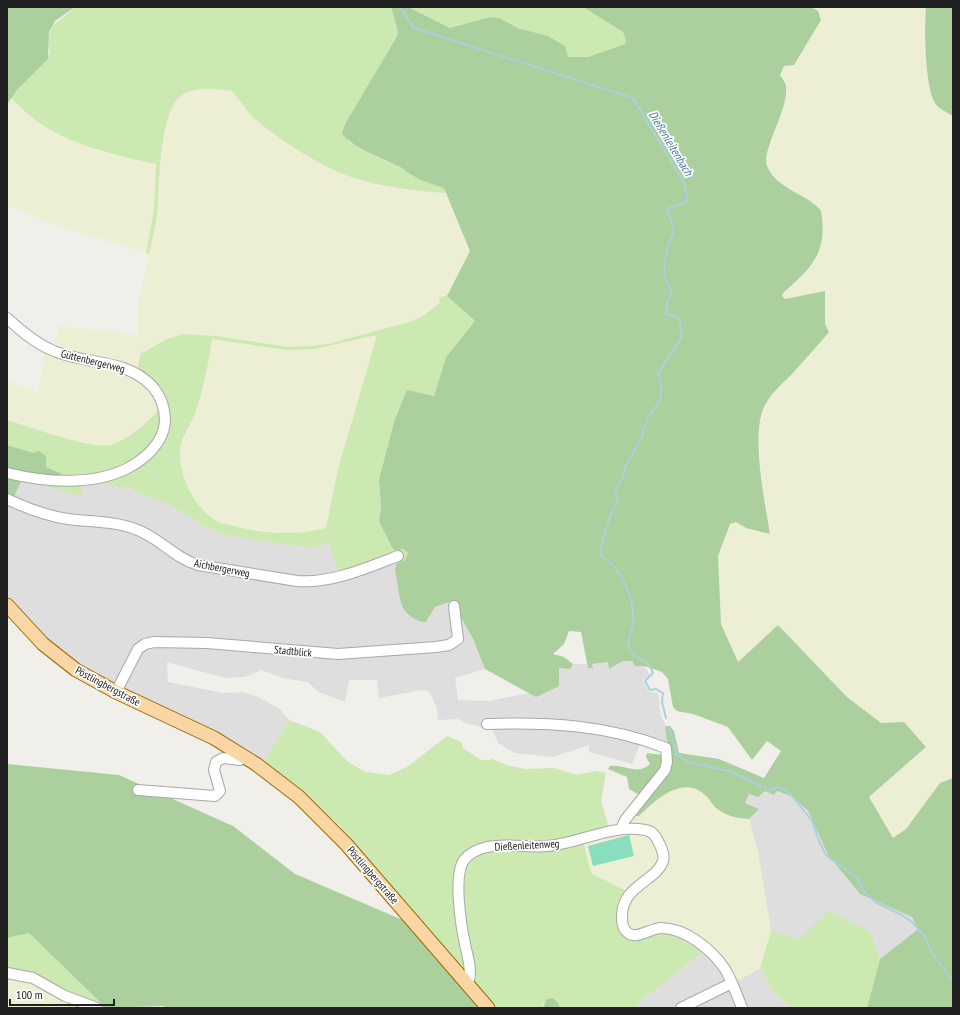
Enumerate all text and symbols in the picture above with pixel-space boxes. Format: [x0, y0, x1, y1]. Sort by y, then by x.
water label: Dießenleitenbach [646, 108, 697, 179]
street label: Güttenbergerweg [59, 346, 127, 376]
street label: Aichbergerweg [193, 556, 251, 580]
street label: Stadtblick [274, 642, 313, 660]
street label: Pöstlingbergstraße [73, 663, 143, 709]
street label: Dießenleitenweg [494, 836, 560, 854]
street label: Pöstlingbergstraße [344, 843, 402, 907]
scale bar [10, 981, 114, 1007]
text: 100 m [16, 987, 43, 1002]

